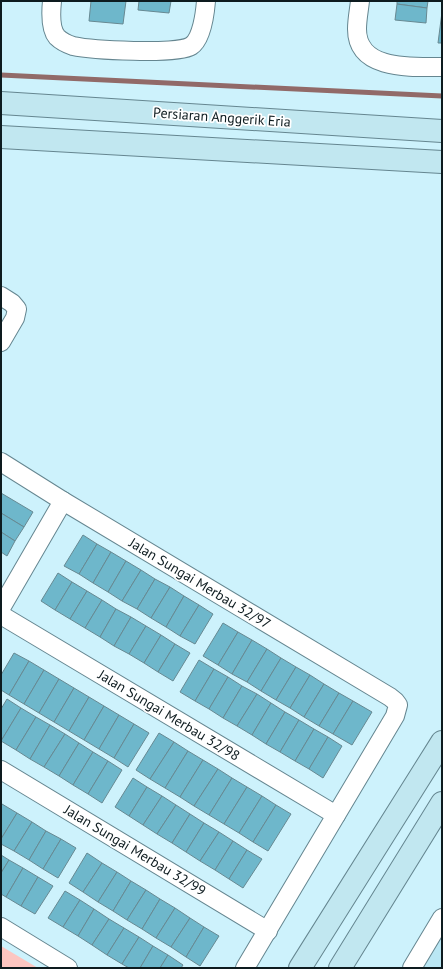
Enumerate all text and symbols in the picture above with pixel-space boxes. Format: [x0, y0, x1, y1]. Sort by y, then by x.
street label: Persiaran Anggerik Eria [153, 103, 291, 131]
street label: Jalan Sungai Merbau 32/97 [125, 533, 274, 632]
street label: Jalan Sungai Merbau 32/98 [94, 665, 243, 764]
street label: Jalan Sungai Merbau 32/99 [60, 800, 209, 899]

